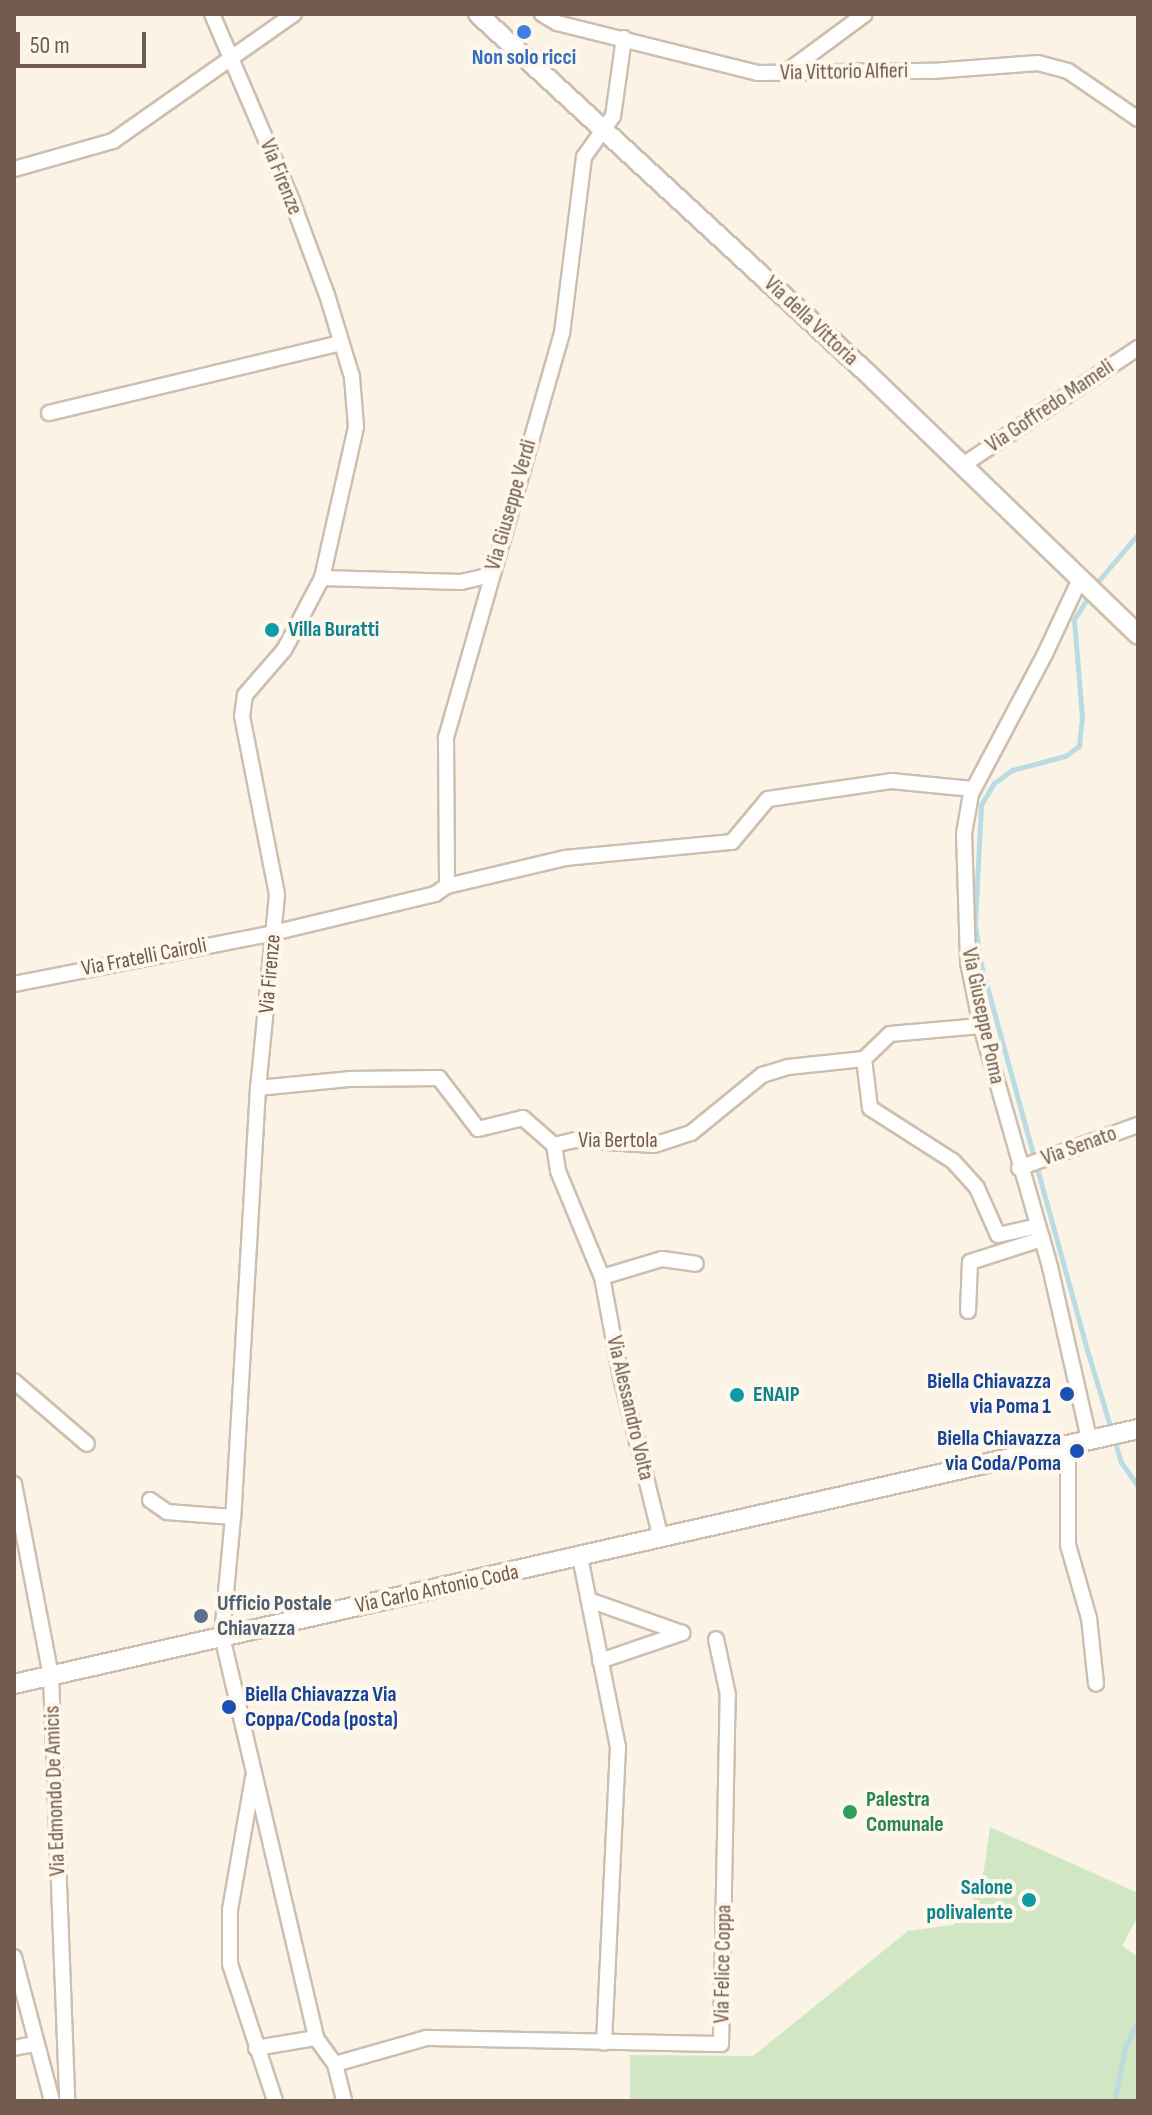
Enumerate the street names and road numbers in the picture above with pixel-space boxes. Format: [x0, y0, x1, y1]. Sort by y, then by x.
street label: Via Vittorio Alfieri [780, 58, 908, 86]
street label: Via Firenze [254, 135, 308, 219]
street label: Via della Vittoria [758, 271, 864, 371]
street label: Via Goffredo Mameli [981, 354, 1119, 458]
street label: Via Giuseppe Verdi [480, 437, 542, 573]
street label: Via Fratelli Cairoli [79, 932, 209, 982]
street label: Via Firenze [253, 933, 287, 1015]
street label: Via Giuseppe Poma [956, 945, 1010, 1087]
street label: Via Senato [1038, 1120, 1120, 1172]
street label: Via Bertola [578, 1128, 658, 1154]
street label: Via Alessandro Volta [601, 1333, 659, 1483]
street label: Via Carlo Antonio Coda [353, 1559, 521, 1619]
street label: Via Edmondo De Amicis [39, 1705, 71, 1877]
street label: Via Felice Coppa [709, 1904, 737, 2024]

